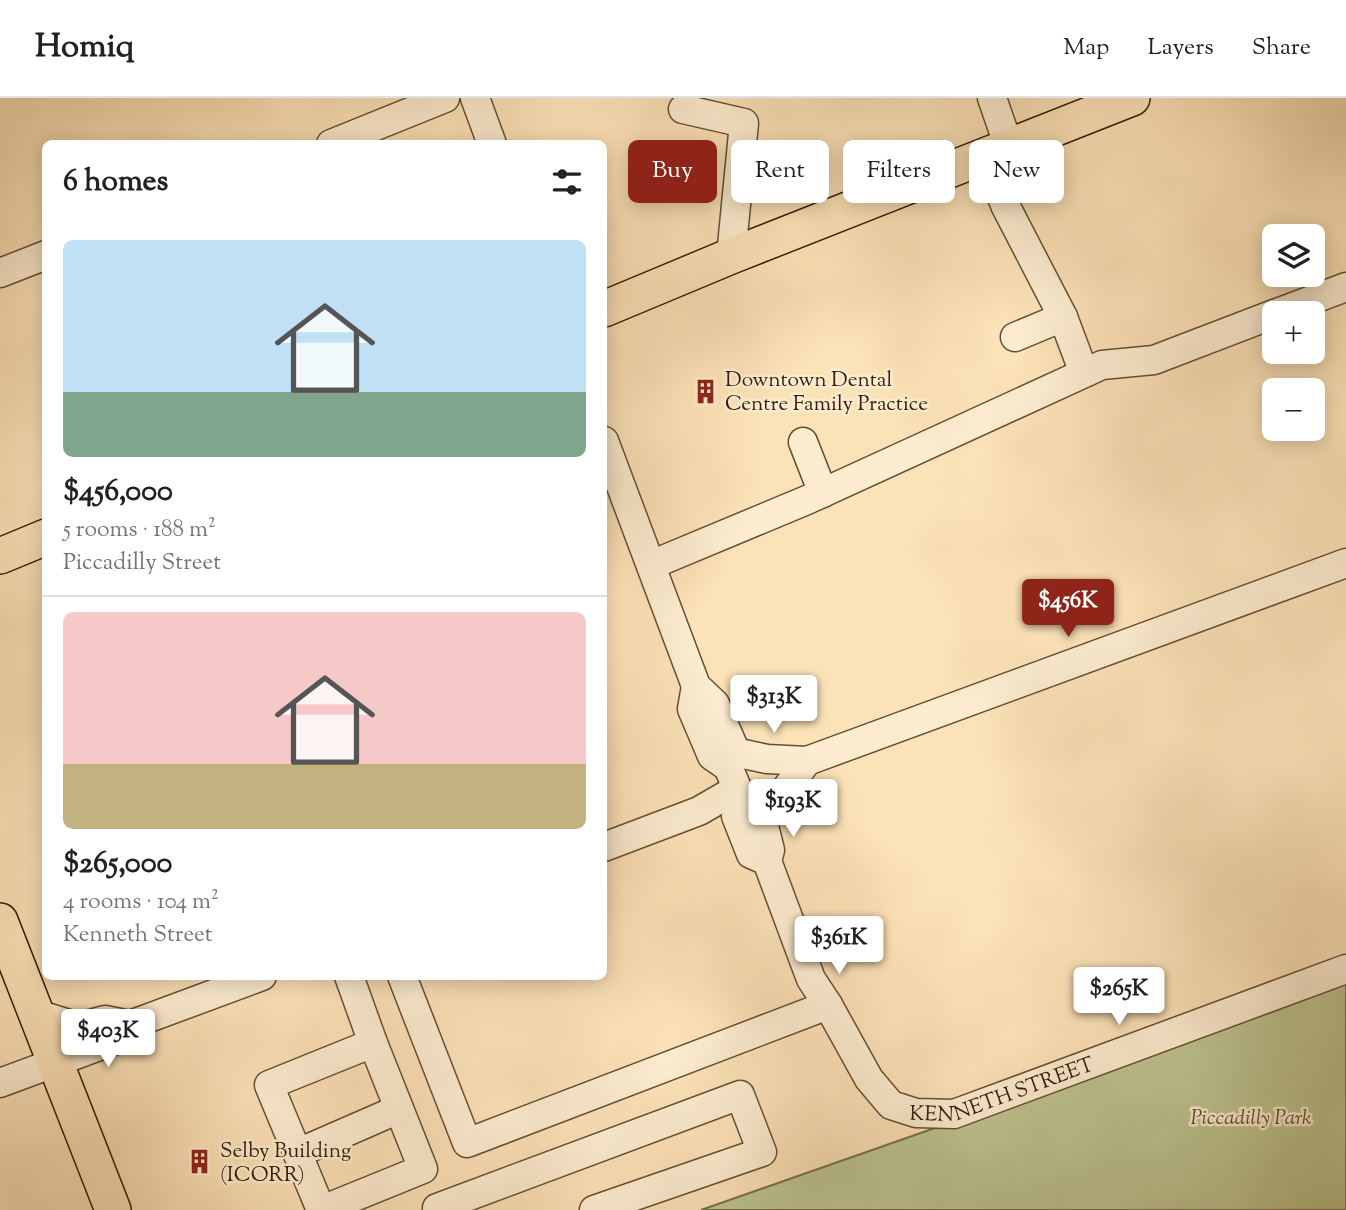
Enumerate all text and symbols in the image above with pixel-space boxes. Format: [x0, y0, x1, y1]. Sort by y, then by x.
text: Homiq [35, 24, 134, 72]
text: Map [1063, 31, 1109, 65]
text: Layers [1147, 31, 1214, 65]
text: Share [1252, 31, 1311, 65]
chip: Buy [628, 140, 717, 203]
chip: Rent [731, 140, 829, 203]
chip: Filters [843, 140, 955, 203]
chip: New [969, 140, 1064, 203]
text: 6 homes [63, 161, 168, 204]
icon: filters [548, 163, 586, 201]
map controls [1262, 224, 1325, 441]
button: layers [1262, 224, 1325, 287]
icon: home [262, 285, 388, 411]
button: + [1262, 301, 1325, 364]
place label: Downtown Dental Centre Family Practice [725, 366, 928, 420]
building icon: Downtown Dental Centre Family Practice [691, 377, 719, 405]
button: − [1262, 378, 1325, 441]
text: $456,000 [63, 471, 173, 514]
text: 5 rooms · 188 m² [63, 514, 216, 547]
text: Piccadilly Street [63, 547, 221, 580]
pin: $456K [1019, 580, 1117, 639]
text: $456K [1038, 585, 1098, 618]
icon: home [262, 657, 388, 783]
pin: $313K [725, 676, 823, 735]
text: $313K [746, 681, 802, 714]
pin: $193K [744, 780, 842, 839]
text: $193K [765, 785, 821, 818]
text: $265,000 [63, 843, 172, 886]
text: 4 rooms · 104 m² [63, 886, 219, 919]
pin: $361K [790, 916, 888, 976]
text: Kenneth Street [63, 919, 213, 952]
text: $361K [810, 922, 868, 955]
pin: $265K [1070, 968, 1168, 1027]
text: $265K [1090, 973, 1148, 1006]
pin: $403K [59, 1010, 157, 1069]
text: $403K [77, 1015, 139, 1048]
street label: KENNETH STREET [909, 1050, 1099, 1131]
park label: Piccadilly Park [1190, 1104, 1312, 1134]
place label: Selby Building (ICORR) [220, 1137, 351, 1191]
building icon: Selby Building (ICORR) [186, 1148, 214, 1176]

